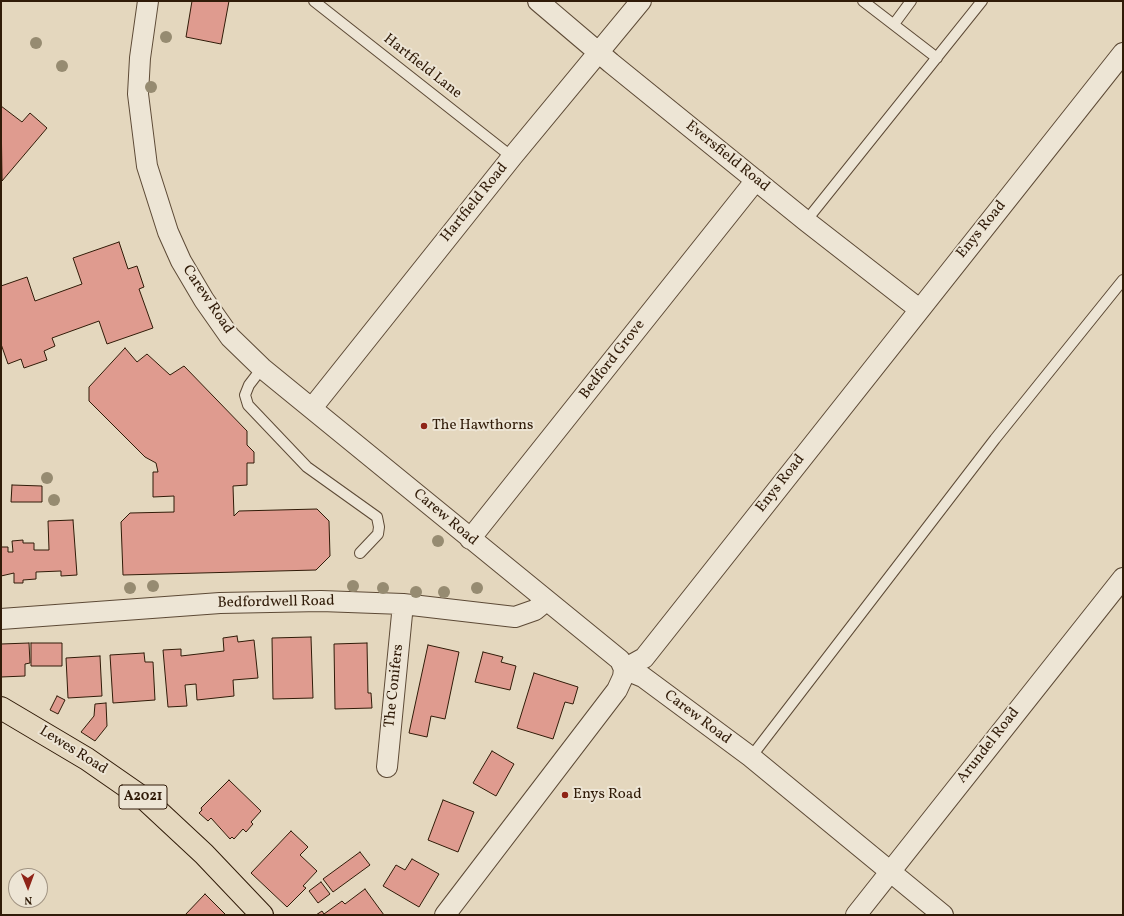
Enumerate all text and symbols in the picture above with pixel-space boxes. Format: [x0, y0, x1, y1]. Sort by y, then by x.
street label: Hartfield Lane [379, 31, 465, 103]
street label: Eversfield Road [681, 118, 773, 196]
street label: Hartfield Road [438, 160, 512, 246]
street label: Enys Road [953, 198, 1011, 262]
street label: Carew Road [177, 262, 237, 338]
street label: Bedford Grove [576, 317, 650, 403]
place label: The Hawthorns [432, 417, 533, 435]
marker: The Hawthorns [419, 421, 429, 431]
street label: Enys Road [753, 451, 809, 517]
street label: Carew Road [409, 486, 481, 550]
street label: Bedfordwell Road [217, 593, 335, 613]
street label: The Conifers [382, 643, 408, 729]
street label: Carew Road [660, 687, 734, 749]
street label: Arundel Road [954, 705, 1024, 787]
street label: Lewes Road [35, 723, 111, 779]
road number: A2021 [119, 785, 167, 809]
place label: Enys Road [573, 786, 642, 804]
marker: Enys Road [560, 790, 570, 800]
north arrow [8, 868, 48, 908]
text: N [24, 892, 32, 907]

